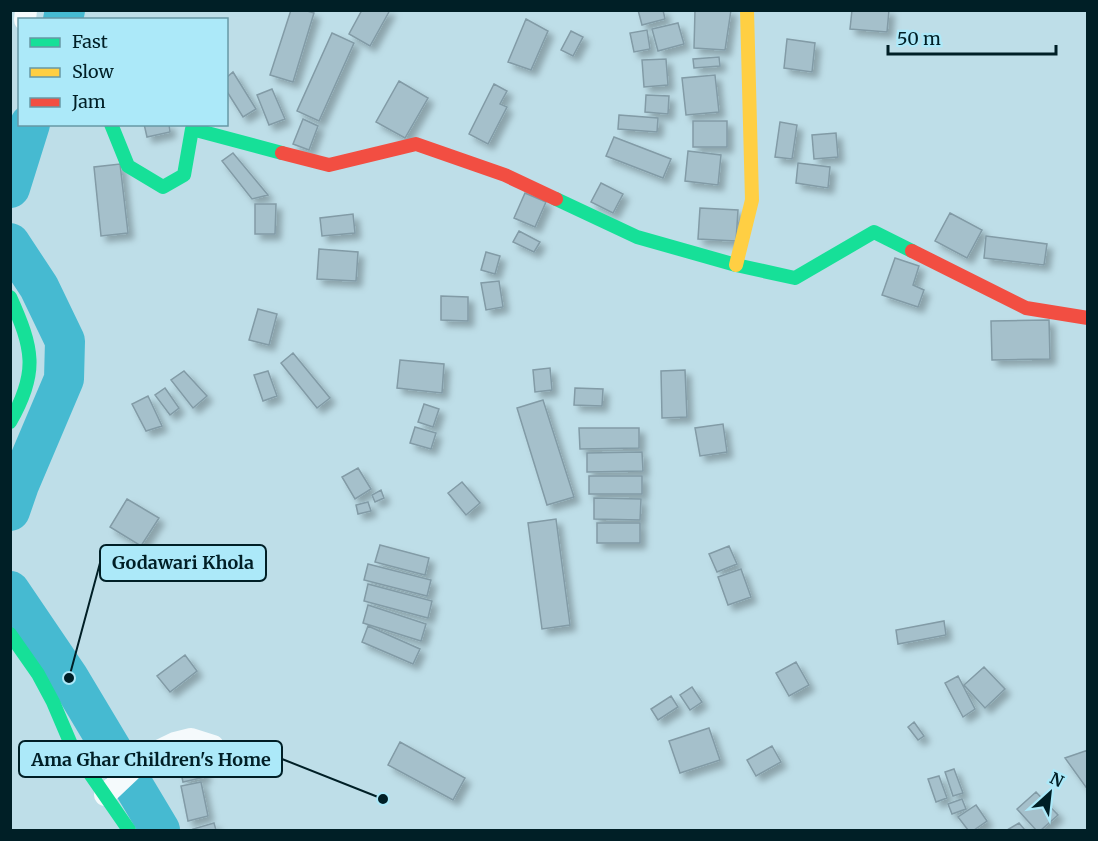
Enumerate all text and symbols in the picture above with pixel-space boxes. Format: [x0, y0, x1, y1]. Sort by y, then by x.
legend [18, 18, 228, 126]
scale bar [888, 18, 1056, 56]
text: 50 m [897, 27, 941, 50]
text: Fast [72, 30, 108, 53]
text: Slow [72, 60, 115, 83]
text: Jam [71, 90, 106, 113]
callout: Godawari Khola [100, 545, 266, 581]
text: Godawari Khola [112, 551, 254, 574]
callout: Ama Ghar Children's Home [19, 741, 282, 777]
text: Ama Ghar Children's Home [30, 748, 271, 771]
north arrow [1020, 763, 1080, 823]
text: N [1047, 768, 1067, 792]

